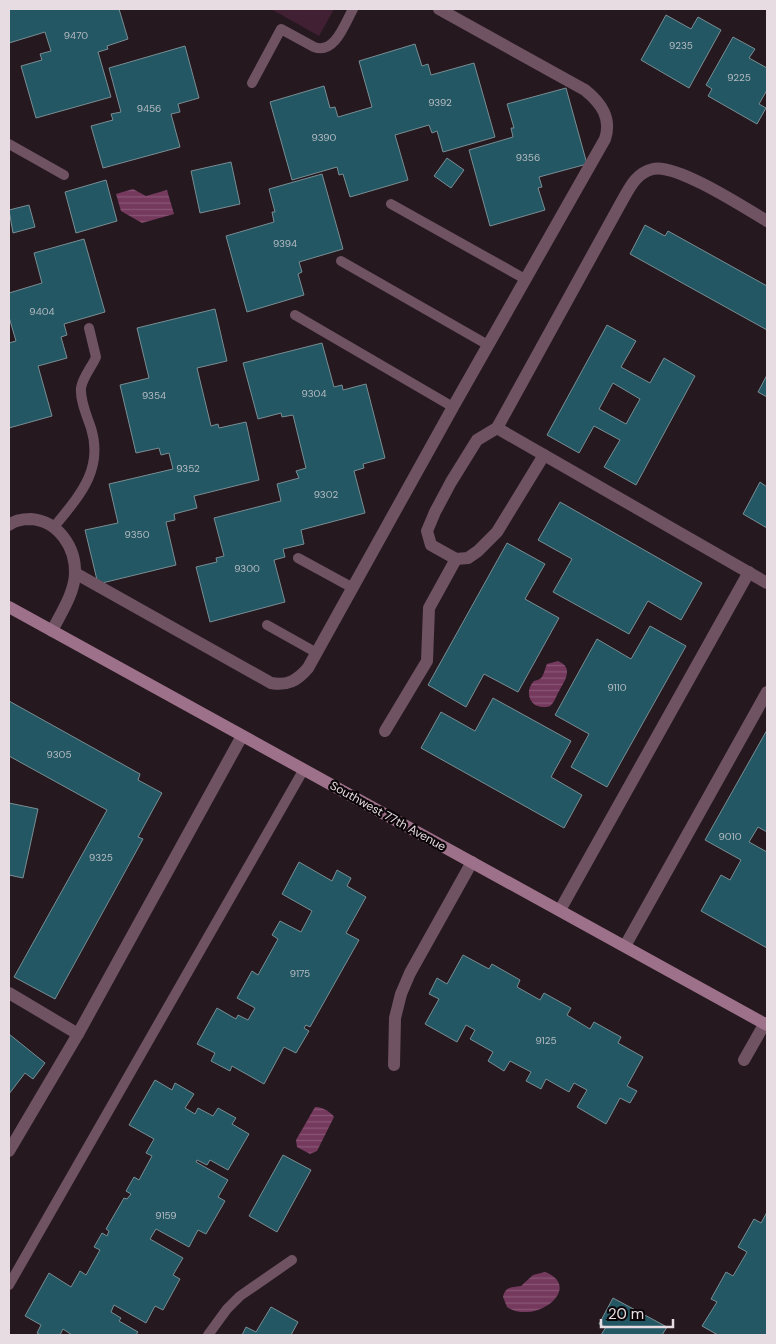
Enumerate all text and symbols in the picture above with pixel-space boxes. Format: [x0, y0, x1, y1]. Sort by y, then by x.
house number: 9470 [64, 29, 88, 42]
house number: 9235 [669, 39, 693, 52]
house number: 9225 [727, 71, 751, 84]
house number: 9392 [428, 96, 452, 109]
house number: 9456 [137, 102, 161, 115]
house number: 9390 [312, 131, 337, 144]
house number: 9356 [516, 151, 540, 164]
house number: 9394 [273, 237, 297, 250]
house number: 9404 [29, 305, 55, 318]
house number: 9304 [302, 387, 326, 400]
house number: 9354 [142, 389, 166, 402]
house number: 9352 [176, 462, 200, 475]
house number: 9302 [314, 488, 338, 501]
house number: 9350 [125, 528, 150, 541]
house number: 9300 [234, 562, 260, 575]
house number: 9110 [607, 681, 627, 694]
house number: 9305 [47, 748, 71, 761]
street label: Southwest 77th Avenue [327, 777, 449, 855]
house number: 9010 [718, 830, 742, 843]
house number: 9325 [89, 851, 113, 864]
house number: 9175 [290, 967, 310, 980]
house number: 9125 [535, 1034, 557, 1047]
house number: 9159 [155, 1209, 177, 1222]
scale bar [601, 1296, 674, 1328]
text: 20 m [608, 1304, 644, 1324]

